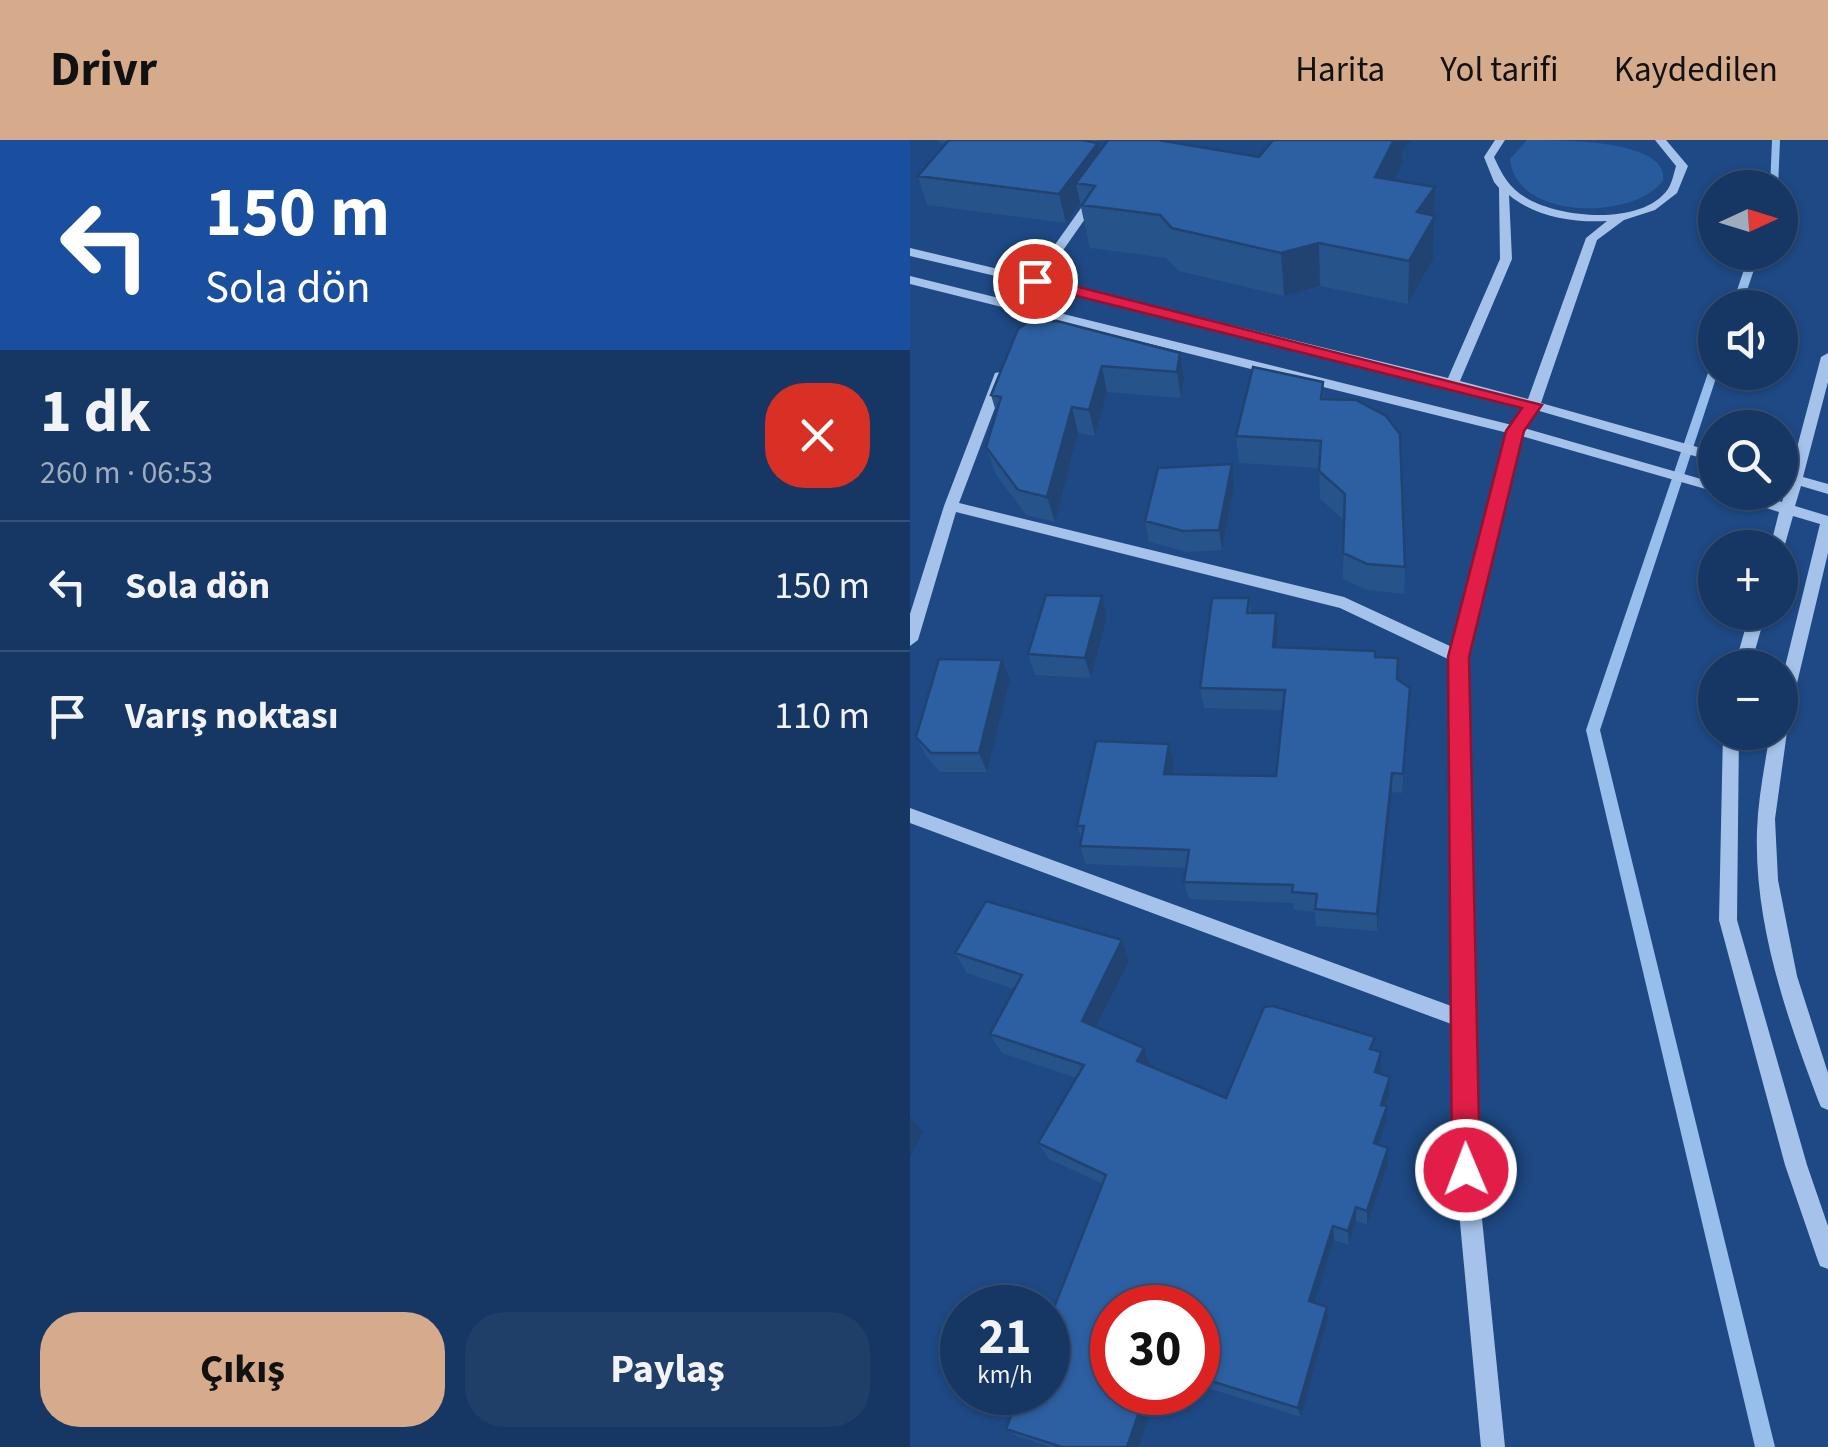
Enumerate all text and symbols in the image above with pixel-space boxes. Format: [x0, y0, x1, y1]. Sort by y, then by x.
text: Drivr [50, 36, 157, 104]
text: Harita [1295, 45, 1385, 95]
text: Yol tarifi [1440, 45, 1559, 95]
text: Kaydedilen [1614, 45, 1778, 95]
text: 150 m [205, 163, 390, 263]
north arrow [1698, 170, 1798, 270]
map controls [1698, 170, 1798, 750]
icon: left [40, 180, 170, 310]
pin [993, 239, 1078, 324]
icon: arrive [1008, 254, 1063, 309]
text: Sola dön [205, 256, 371, 320]
button: sound [1698, 290, 1798, 390]
text: 1 dk [40, 370, 151, 455]
button: close [765, 383, 870, 488]
button: search [1698, 410, 1798, 510]
text: 260 m · 06:53 [40, 450, 213, 496]
button: + [1698, 530, 1798, 630]
icon: left [40, 559, 95, 614]
text: Sola dön [125, 559, 270, 613]
text: 150 m [774, 559, 870, 613]
button: − [1698, 650, 1798, 750]
icon: arrive [40, 689, 95, 744]
text: Varış noktası [125, 689, 338, 743]
text: 110 m [774, 689, 870, 743]
position arrow [1414, 1118, 1518, 1222]
speed limit sign: 30 [1090, 1285, 1220, 1415]
text: 21 [979, 1302, 1031, 1373]
button: Çıkış [40, 1312, 445, 1427]
button: Paylaş [465, 1312, 870, 1427]
text: km/h [977, 1357, 1033, 1393]

